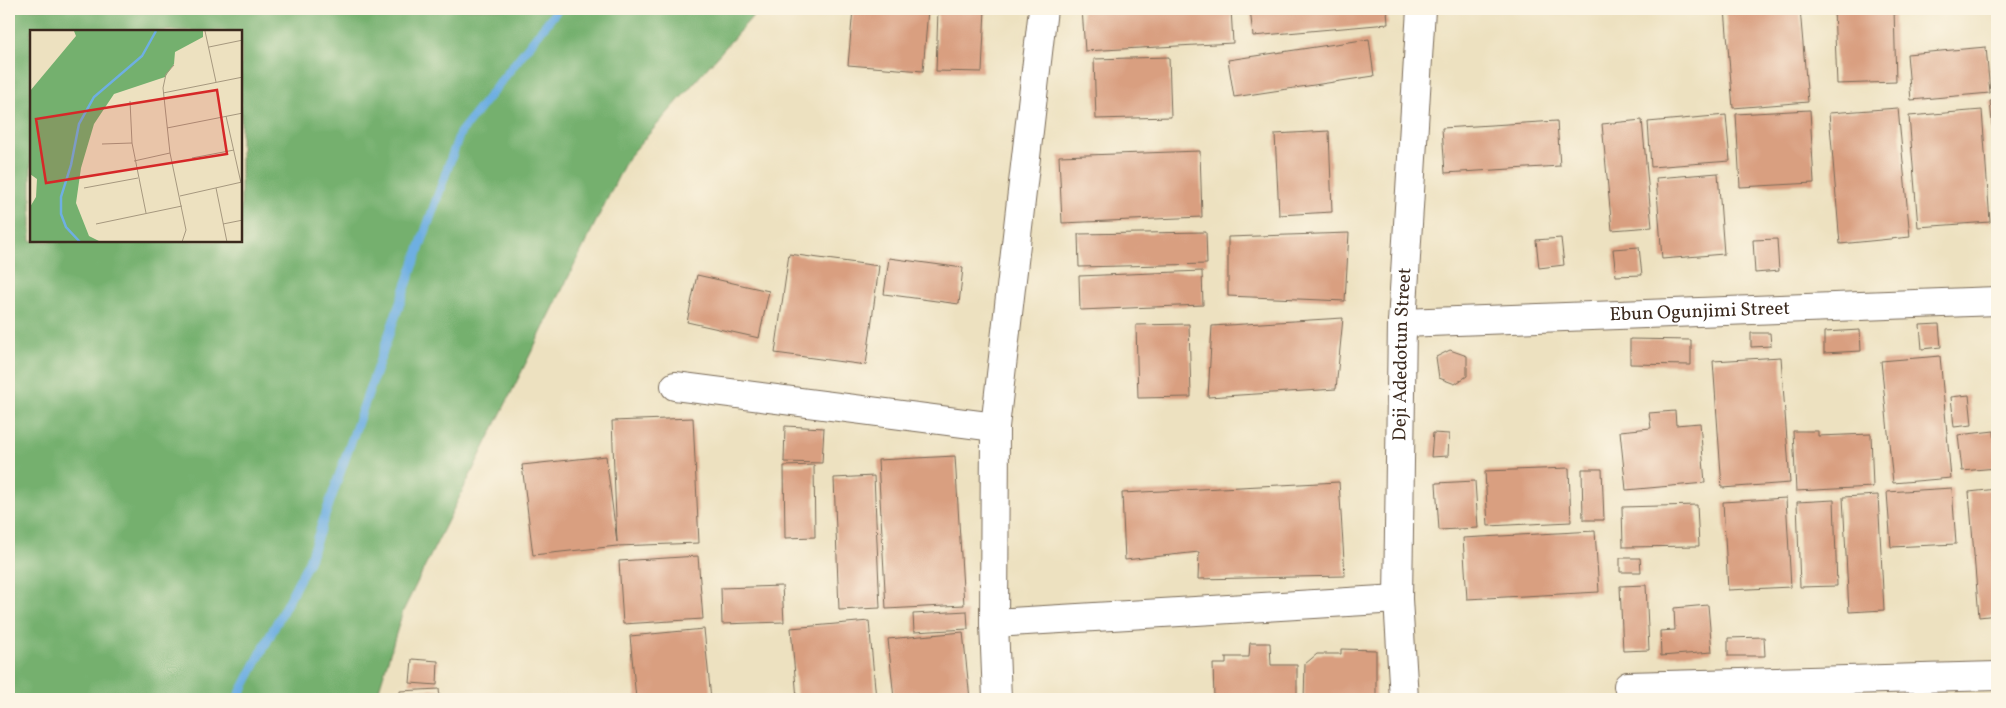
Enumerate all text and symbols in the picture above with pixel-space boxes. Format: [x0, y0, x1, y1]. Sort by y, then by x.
inset map [30, 30, 242, 242]
street label: Deji Adedotun Street [1387, 266, 1418, 441]
street label: Ebun Ogunjimi Street [1609, 296, 1791, 328]

